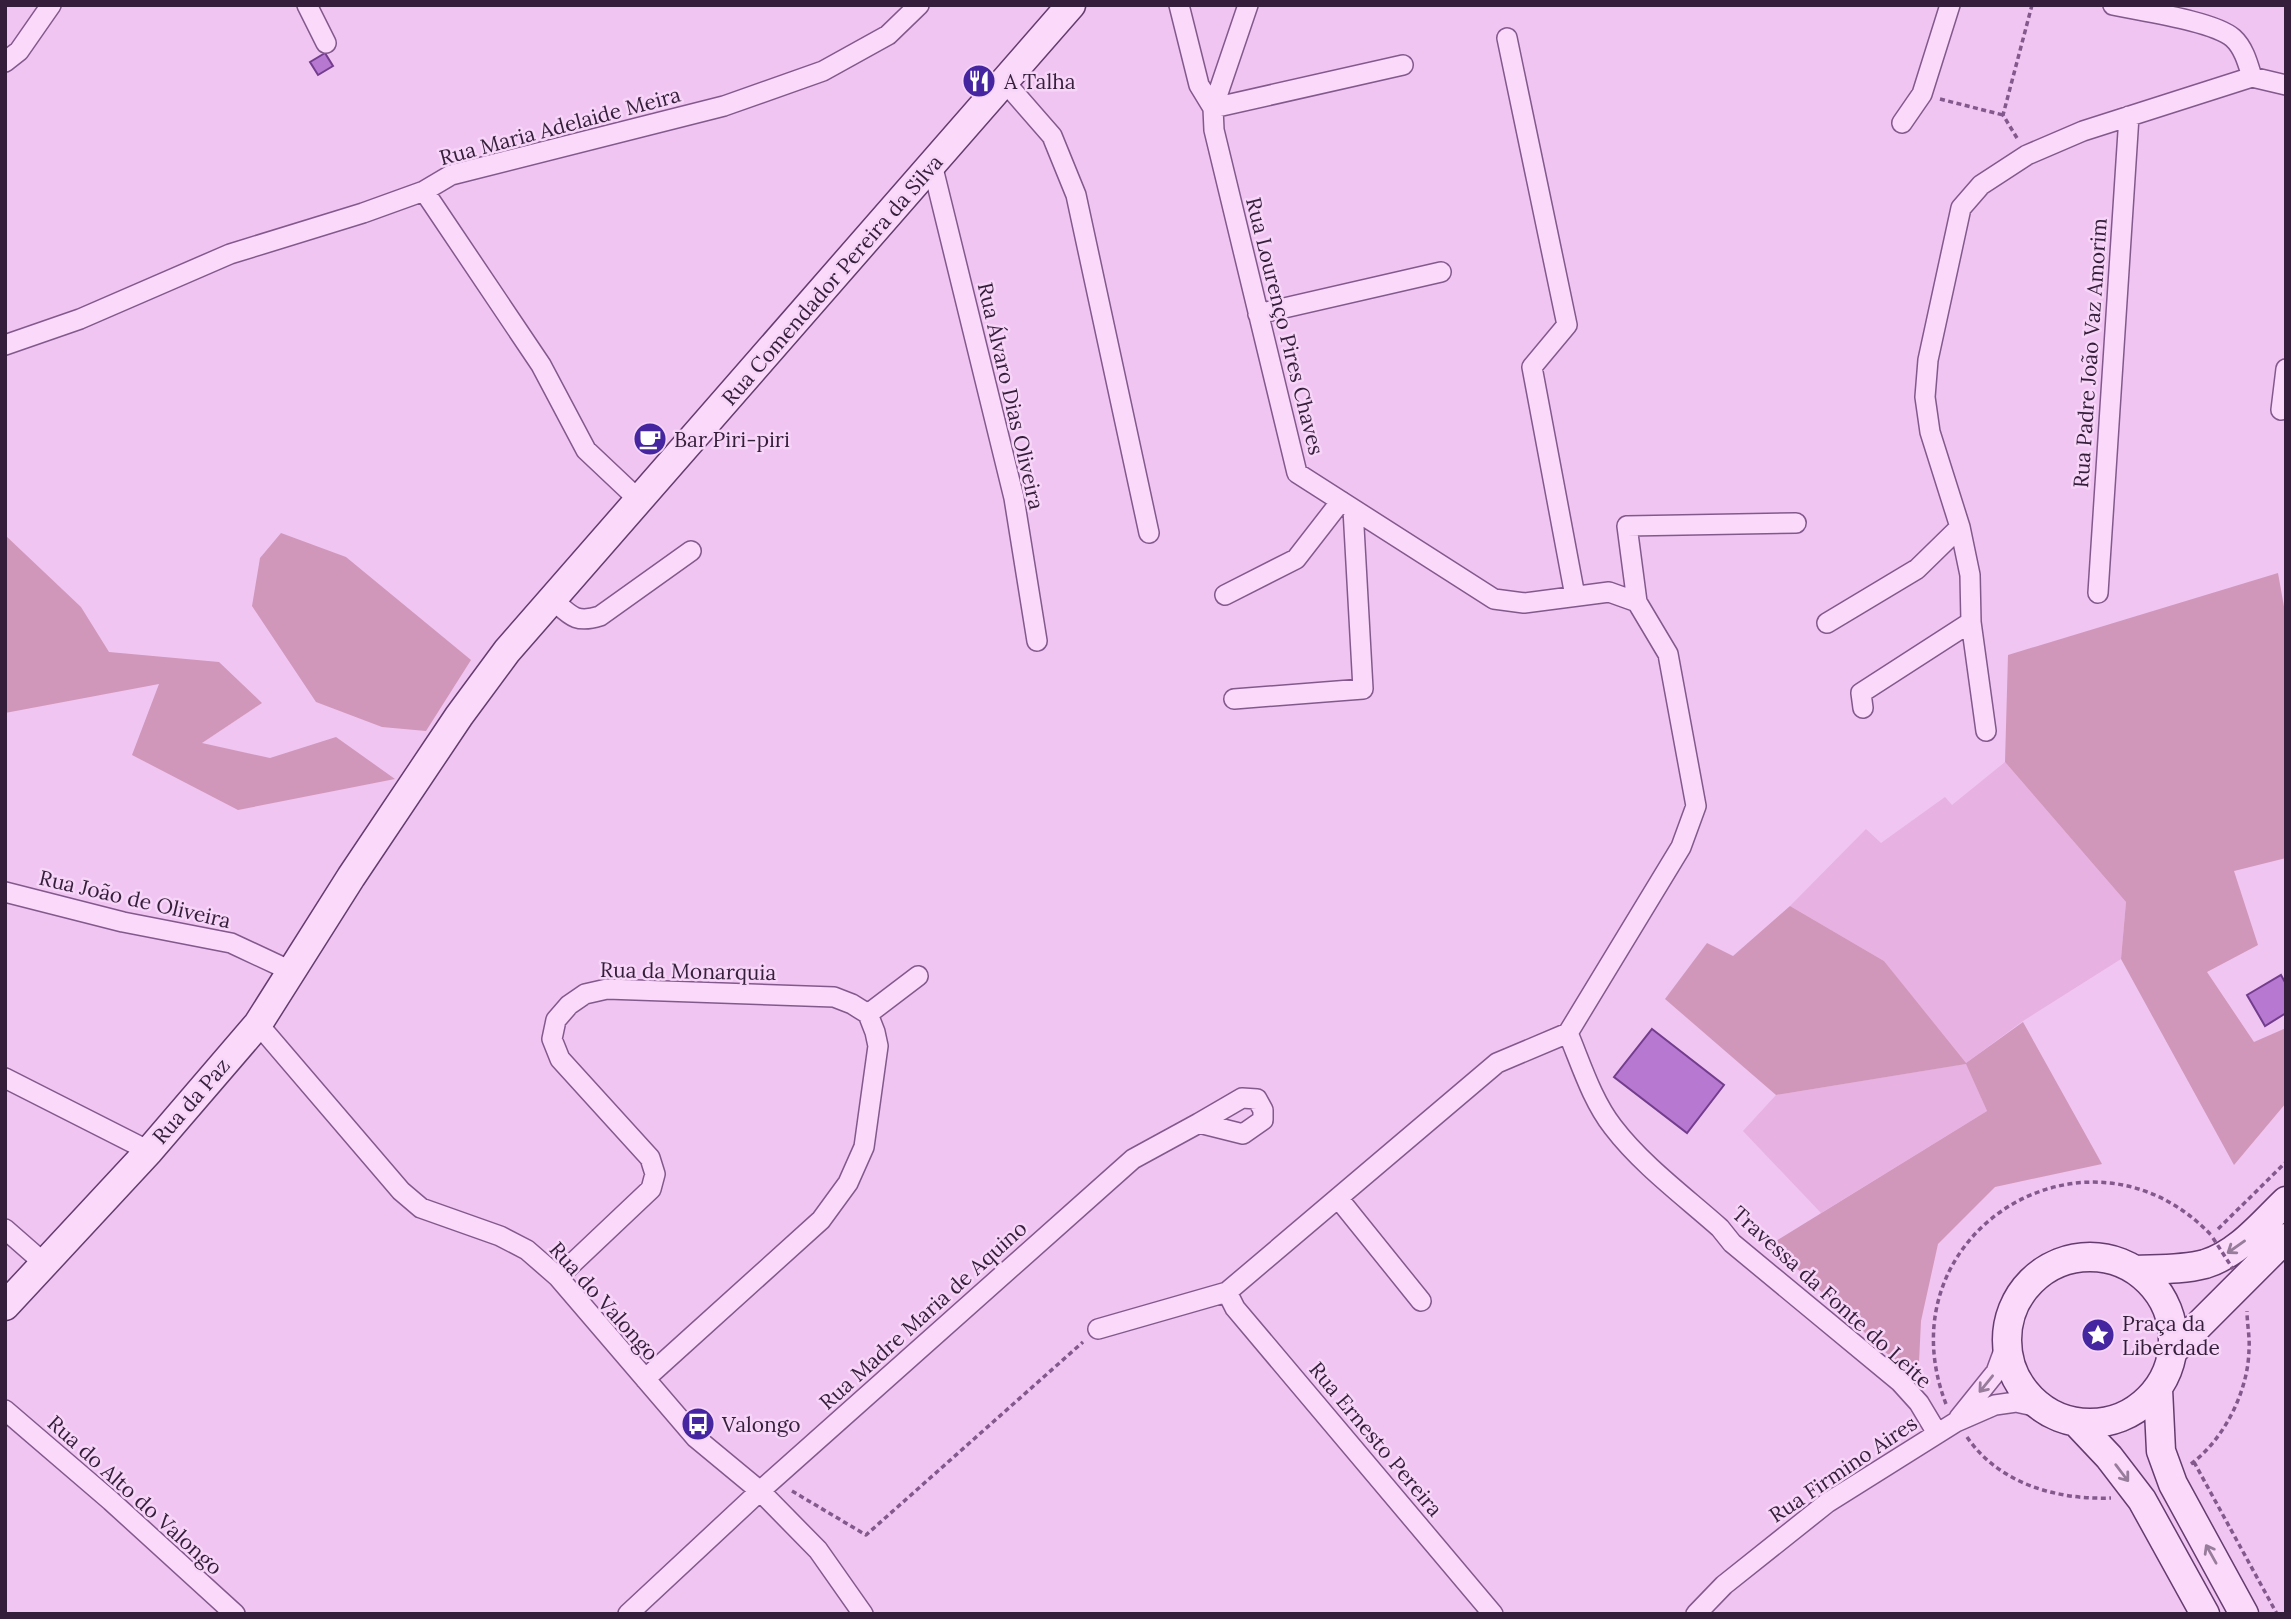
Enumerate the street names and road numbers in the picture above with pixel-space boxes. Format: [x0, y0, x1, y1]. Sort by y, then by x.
street label: Rua Maria Adelaide Meira [436, 81, 684, 171]
street label: Rua Comendador Pereira da Silva [716, 149, 948, 411]
street label: Rua Lourenço Pires Chaves [1240, 194, 1330, 458]
street label: Rua Padre João Vaz Amorim [2067, 217, 2113, 489]
street label: Rua Álvaro Dias Oliveira [972, 280, 1050, 512]
street label: Rua João de Oliveira [36, 864, 234, 934]
street label: Rua da Monarquia [600, 956, 777, 986]
street label: Rua da Paz [146, 1052, 236, 1150]
street label: Travessa da Fonte do Leite [1726, 1200, 1938, 1394]
street label: Rua Madre Maria de Aquino [814, 1215, 1032, 1415]
street label: Rua do Valongo [543, 1236, 665, 1366]
street label: Rua Ernesto Pereira [1303, 1356, 1449, 1522]
street label: Rua do Alto do Valongo [42, 1409, 228, 1581]
street label: Rua Firmino Aires [1764, 1409, 1922, 1529]

